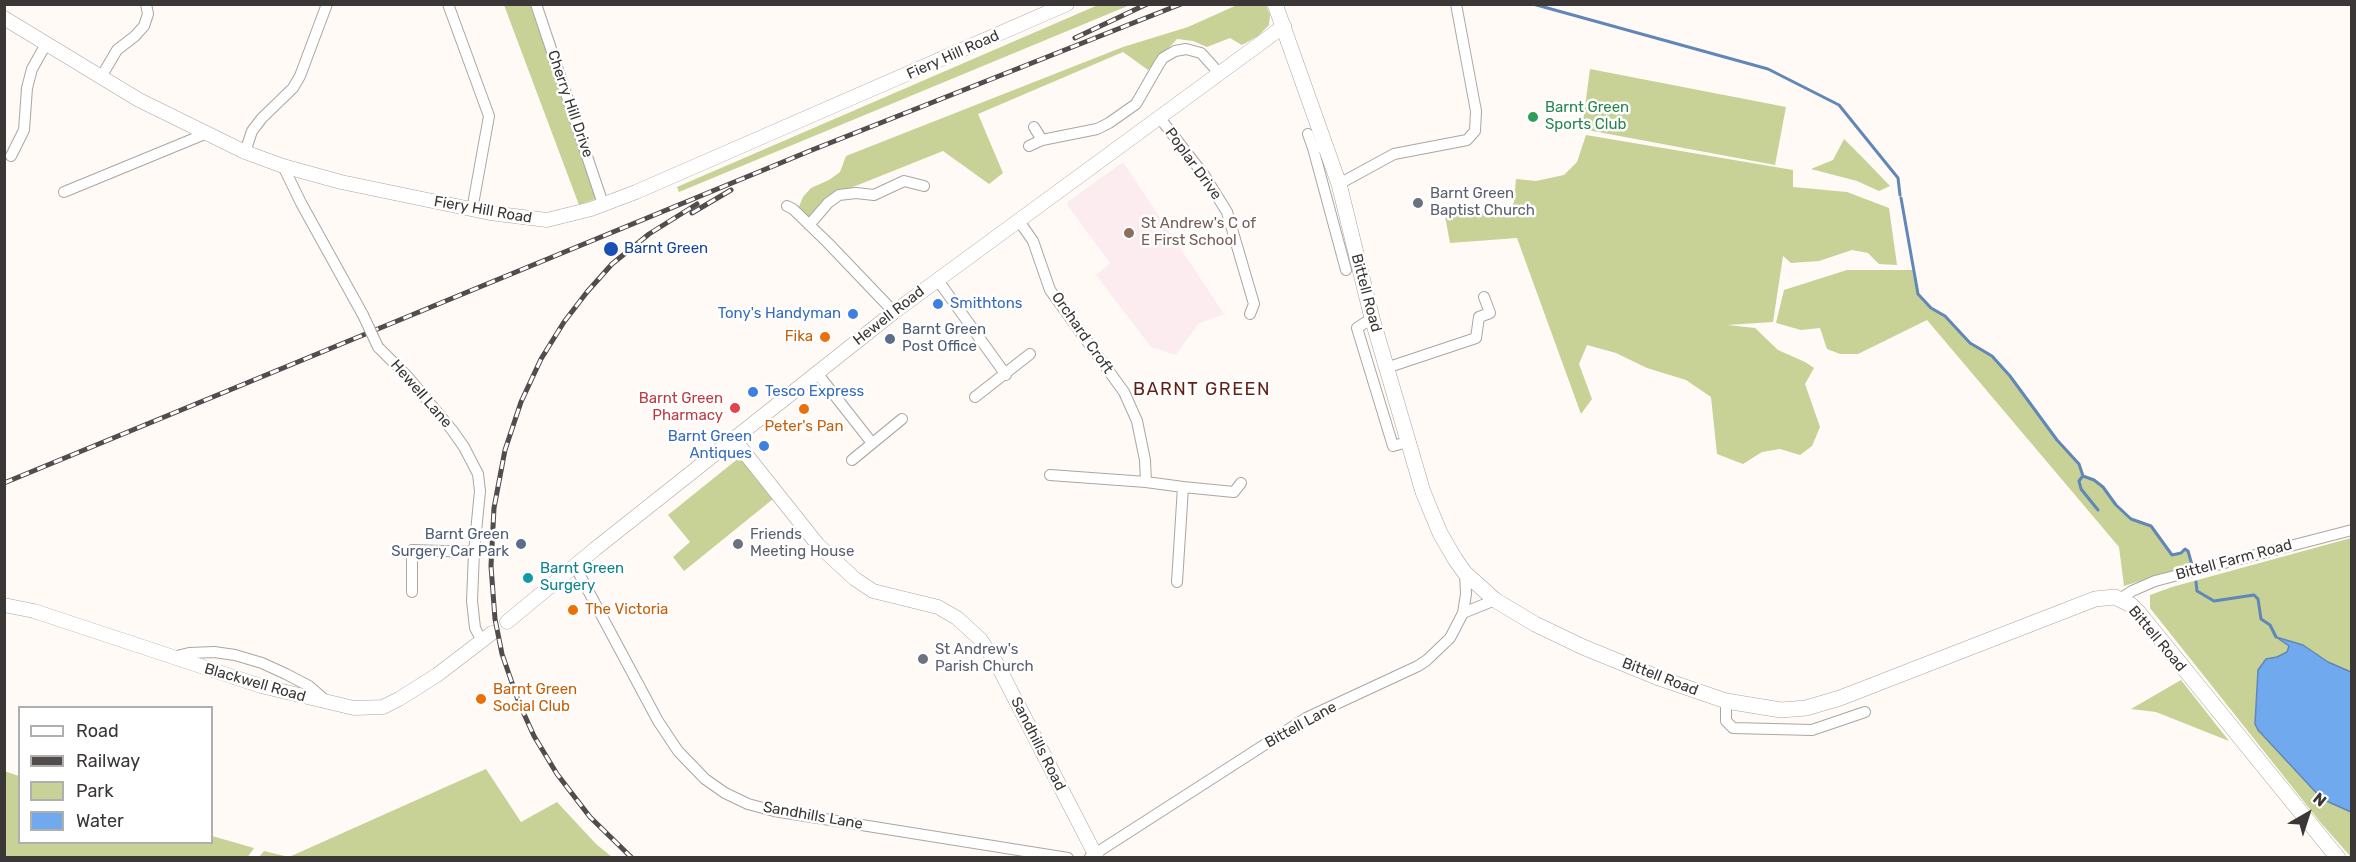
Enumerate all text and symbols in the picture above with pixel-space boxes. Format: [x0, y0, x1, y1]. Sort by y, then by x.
street label: Fiery Hill Road [904, 27, 1002, 83]
street label: Cherry Hill Drive [543, 48, 597, 160]
place label: Barnt Green Sports Club [1545, 99, 1629, 134]
marker: Barnt Green Sports Club [1526, 110, 1540, 124]
street label: Poplar Drive [1161, 125, 1225, 203]
place label: Barnt Green Baptist Church [1430, 185, 1535, 220]
street label: Fiery Hill Road [433, 193, 533, 227]
marker: Barnt Green Baptist Church [1411, 196, 1425, 210]
place label: St Andrew's C of E First School [1141, 215, 1256, 250]
marker: St Andrew's C of E First School [1122, 226, 1136, 240]
marker: Barnt Green [602, 240, 620, 258]
place label: Barnt Green [624, 240, 708, 258]
street label: Bittell Road [1347, 252, 1385, 334]
street label: Hewell Road [850, 283, 928, 349]
street label: Orchard Croft [1047, 289, 1117, 377]
place label: Smithtons [950, 295, 1022, 313]
marker: Smithtons [931, 297, 945, 311]
place label: Tony's Handyman [718, 305, 841, 323]
marker: Tony's Handyman [846, 307, 860, 321]
place label: Barnt Green Post Office [902, 321, 986, 356]
place label: Fika [785, 328, 813, 346]
marker: Fika [818, 330, 832, 344]
marker: Barnt Green Post Office [883, 332, 897, 346]
street label: Hewell Lane [387, 356, 455, 432]
district label: BARNT GREEN [1133, 379, 1271, 401]
place label: Tesco Express [765, 383, 864, 401]
marker: Tesco Express [746, 385, 760, 399]
place label: Barnt Green Pharmacy [639, 390, 723, 425]
marker: Barnt Green Pharmacy [728, 401, 742, 415]
marker: Peter's Pan [797, 402, 811, 416]
place label: Peter's Pan [765, 418, 843, 436]
place label: Barnt Green Antiques [668, 428, 752, 463]
marker: Barnt Green Antiques [757, 439, 771, 453]
place label: Barnt Green Surgery Car Park [391, 526, 509, 561]
place label: Friends Meeting House [750, 526, 854, 561]
street label: Bittell Farm Road [2174, 536, 2294, 584]
marker: Barnt Green Surgery Car Park [514, 537, 528, 551]
marker: Friends Meeting House [731, 537, 745, 551]
place label: Barnt Green Surgery [540, 560, 624, 595]
marker: Barnt Green Surgery [521, 571, 535, 585]
place label: The Victoria [585, 601, 668, 619]
street label: Bittell Road [2124, 602, 2190, 676]
marker: The Victoria [566, 603, 580, 617]
place label: St Andrew's Parish Church [935, 641, 1034, 676]
marker: St Andrew's Parish Church [916, 652, 930, 666]
street label: Bittell Road [1619, 654, 1701, 700]
street label: Blackwell Road [202, 660, 308, 706]
place label: Barnt Green Social Club [493, 681, 577, 716]
marker: Barnt Green Social Club [474, 692, 488, 706]
street label: Sandhills Road [1007, 694, 1069, 794]
street label: Bittell Lane [1262, 698, 1340, 752]
legend [18, 706, 213, 844]
text: Road [76, 720, 119, 742]
text: Railway [76, 750, 140, 772]
text: Park [76, 780, 113, 802]
north arrow [2278, 784, 2338, 844]
text: N [2309, 789, 2330, 811]
street label: Sandhills Lane [762, 798, 864, 834]
text: Water [76, 810, 124, 832]

